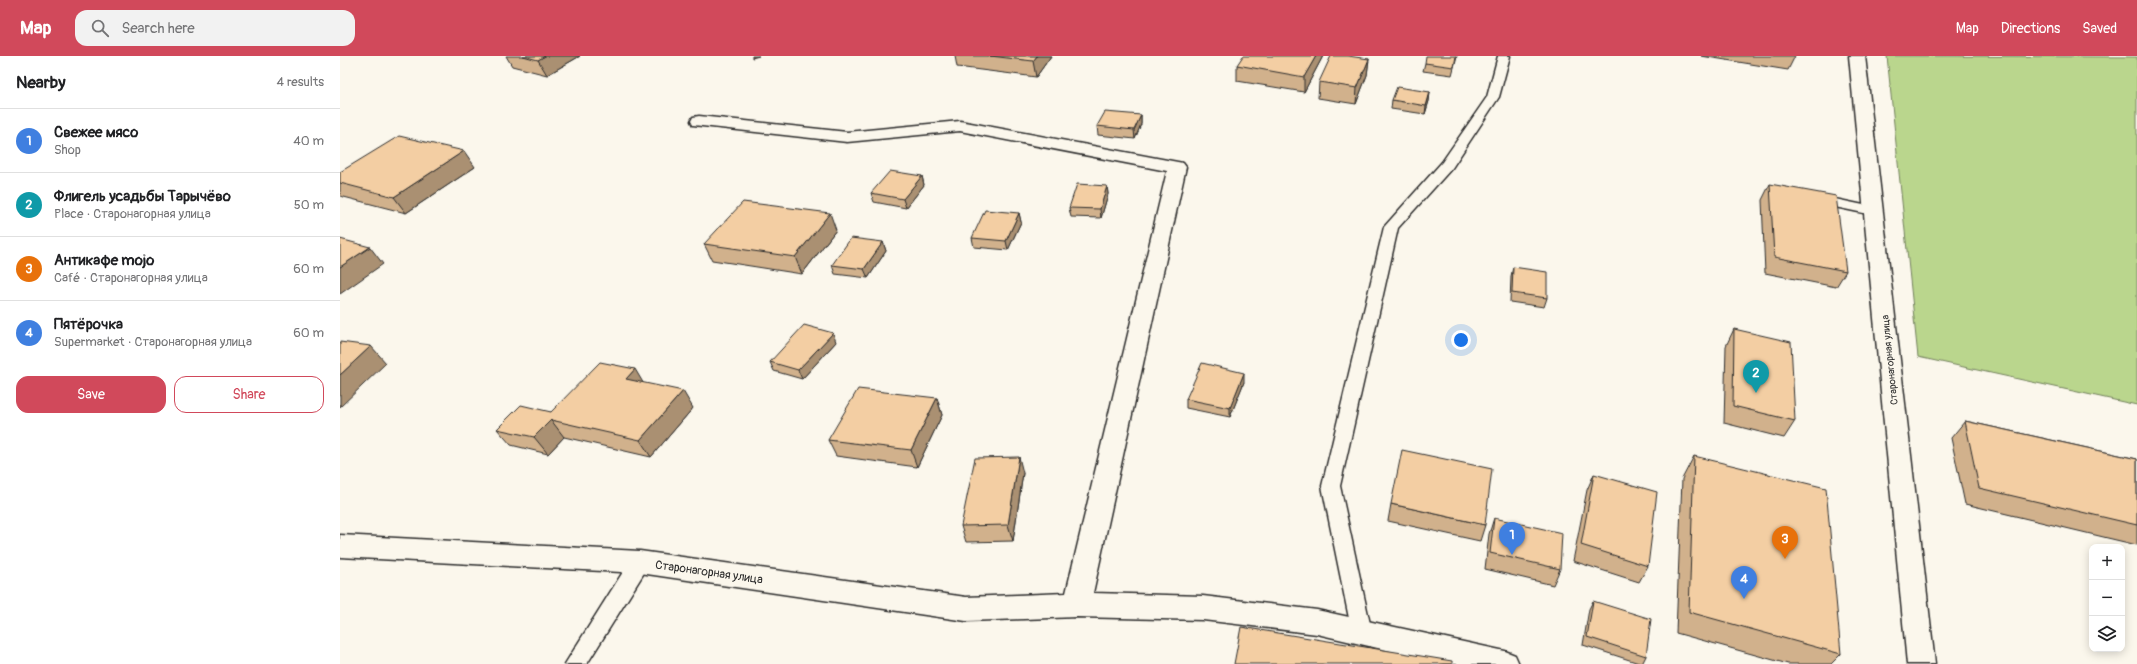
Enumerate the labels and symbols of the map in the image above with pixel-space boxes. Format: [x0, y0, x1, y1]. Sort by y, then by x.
street label: Старонагорная улица [1879, 314, 1901, 406]
your location [1451, 330, 1471, 350]
pin: 2 [1743, 360, 1769, 393]
pin: 1 [1499, 522, 1525, 555]
pin: 3 [1772, 526, 1798, 559]
street label: Старонагорная улица [654, 558, 764, 588]
pin: 4 [1731, 566, 1757, 599]

